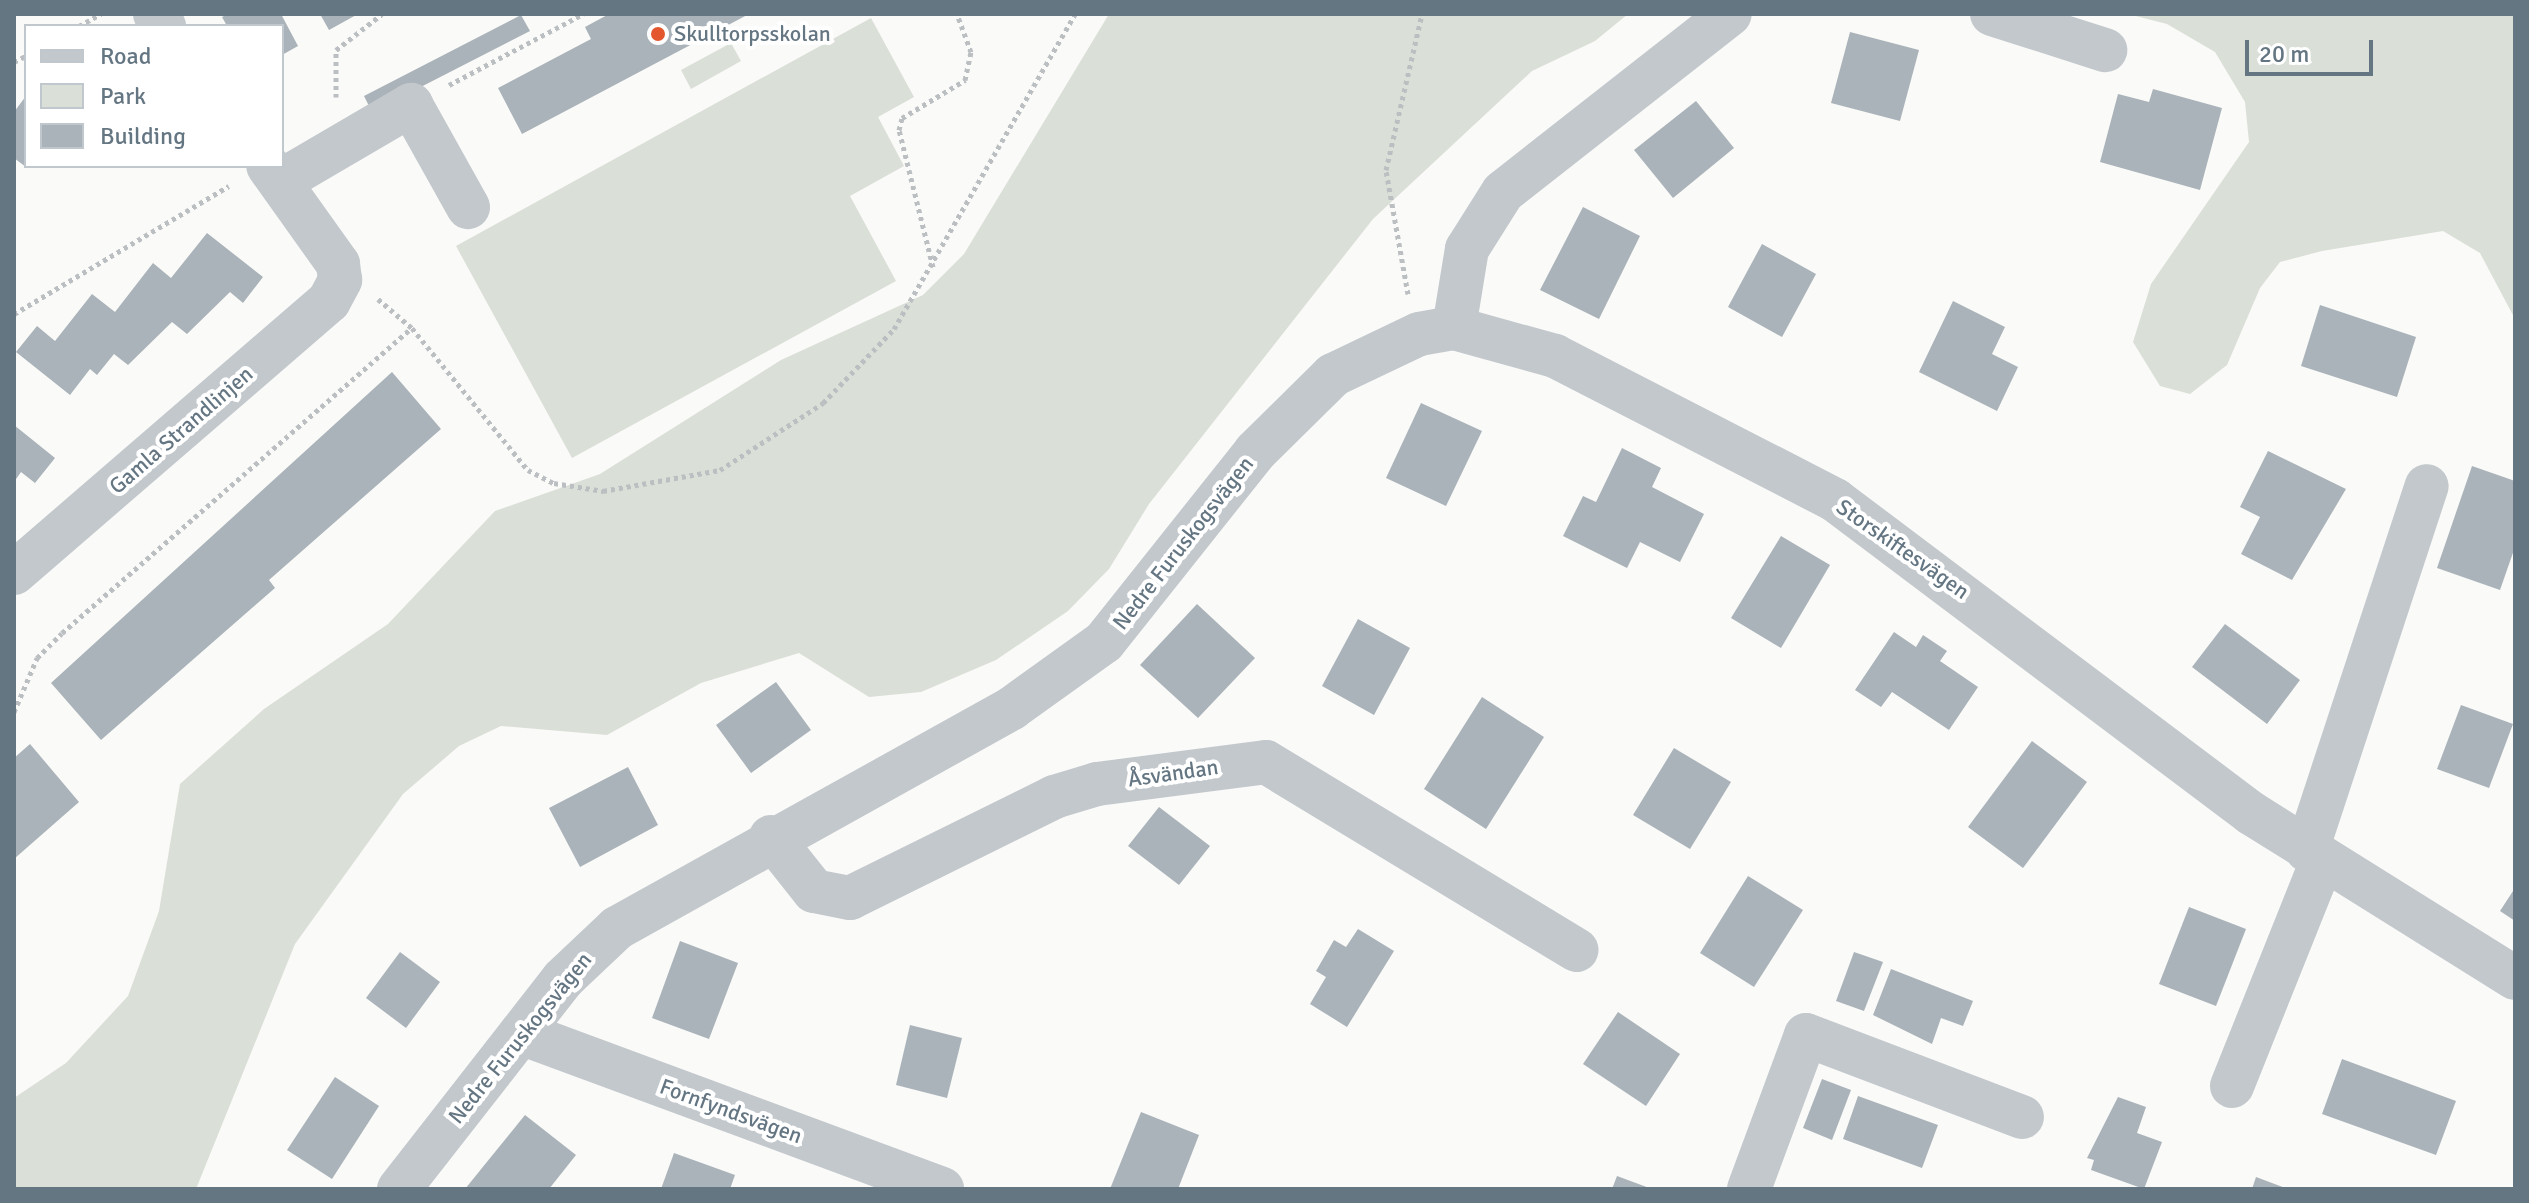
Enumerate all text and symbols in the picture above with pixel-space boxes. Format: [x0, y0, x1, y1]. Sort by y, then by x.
place label: Skulltorpsskolan [674, 21, 831, 47]
legend [24, 24, 284, 168]
scale bar [2249, 24, 2377, 74]
marker: Skulltorpsskolan [649, 25, 667, 43]
text: 20 m [2259, 39, 2309, 69]
text: Road [100, 41, 151, 71]
text: Park [100, 81, 146, 111]
text: Building [100, 121, 186, 151]
street label: Gamla Strandlinjen [104, 361, 258, 499]
street label: Nedre Furuskogsvägen [1107, 451, 1259, 635]
street label: Storskiftesvägen [1832, 493, 1974, 605]
street label: Åsvändan [1126, 754, 1220, 792]
street label: Nedre Furuskogsvägen [443, 947, 597, 1129]
street label: Fornfyndsvägen [656, 1073, 806, 1149]

